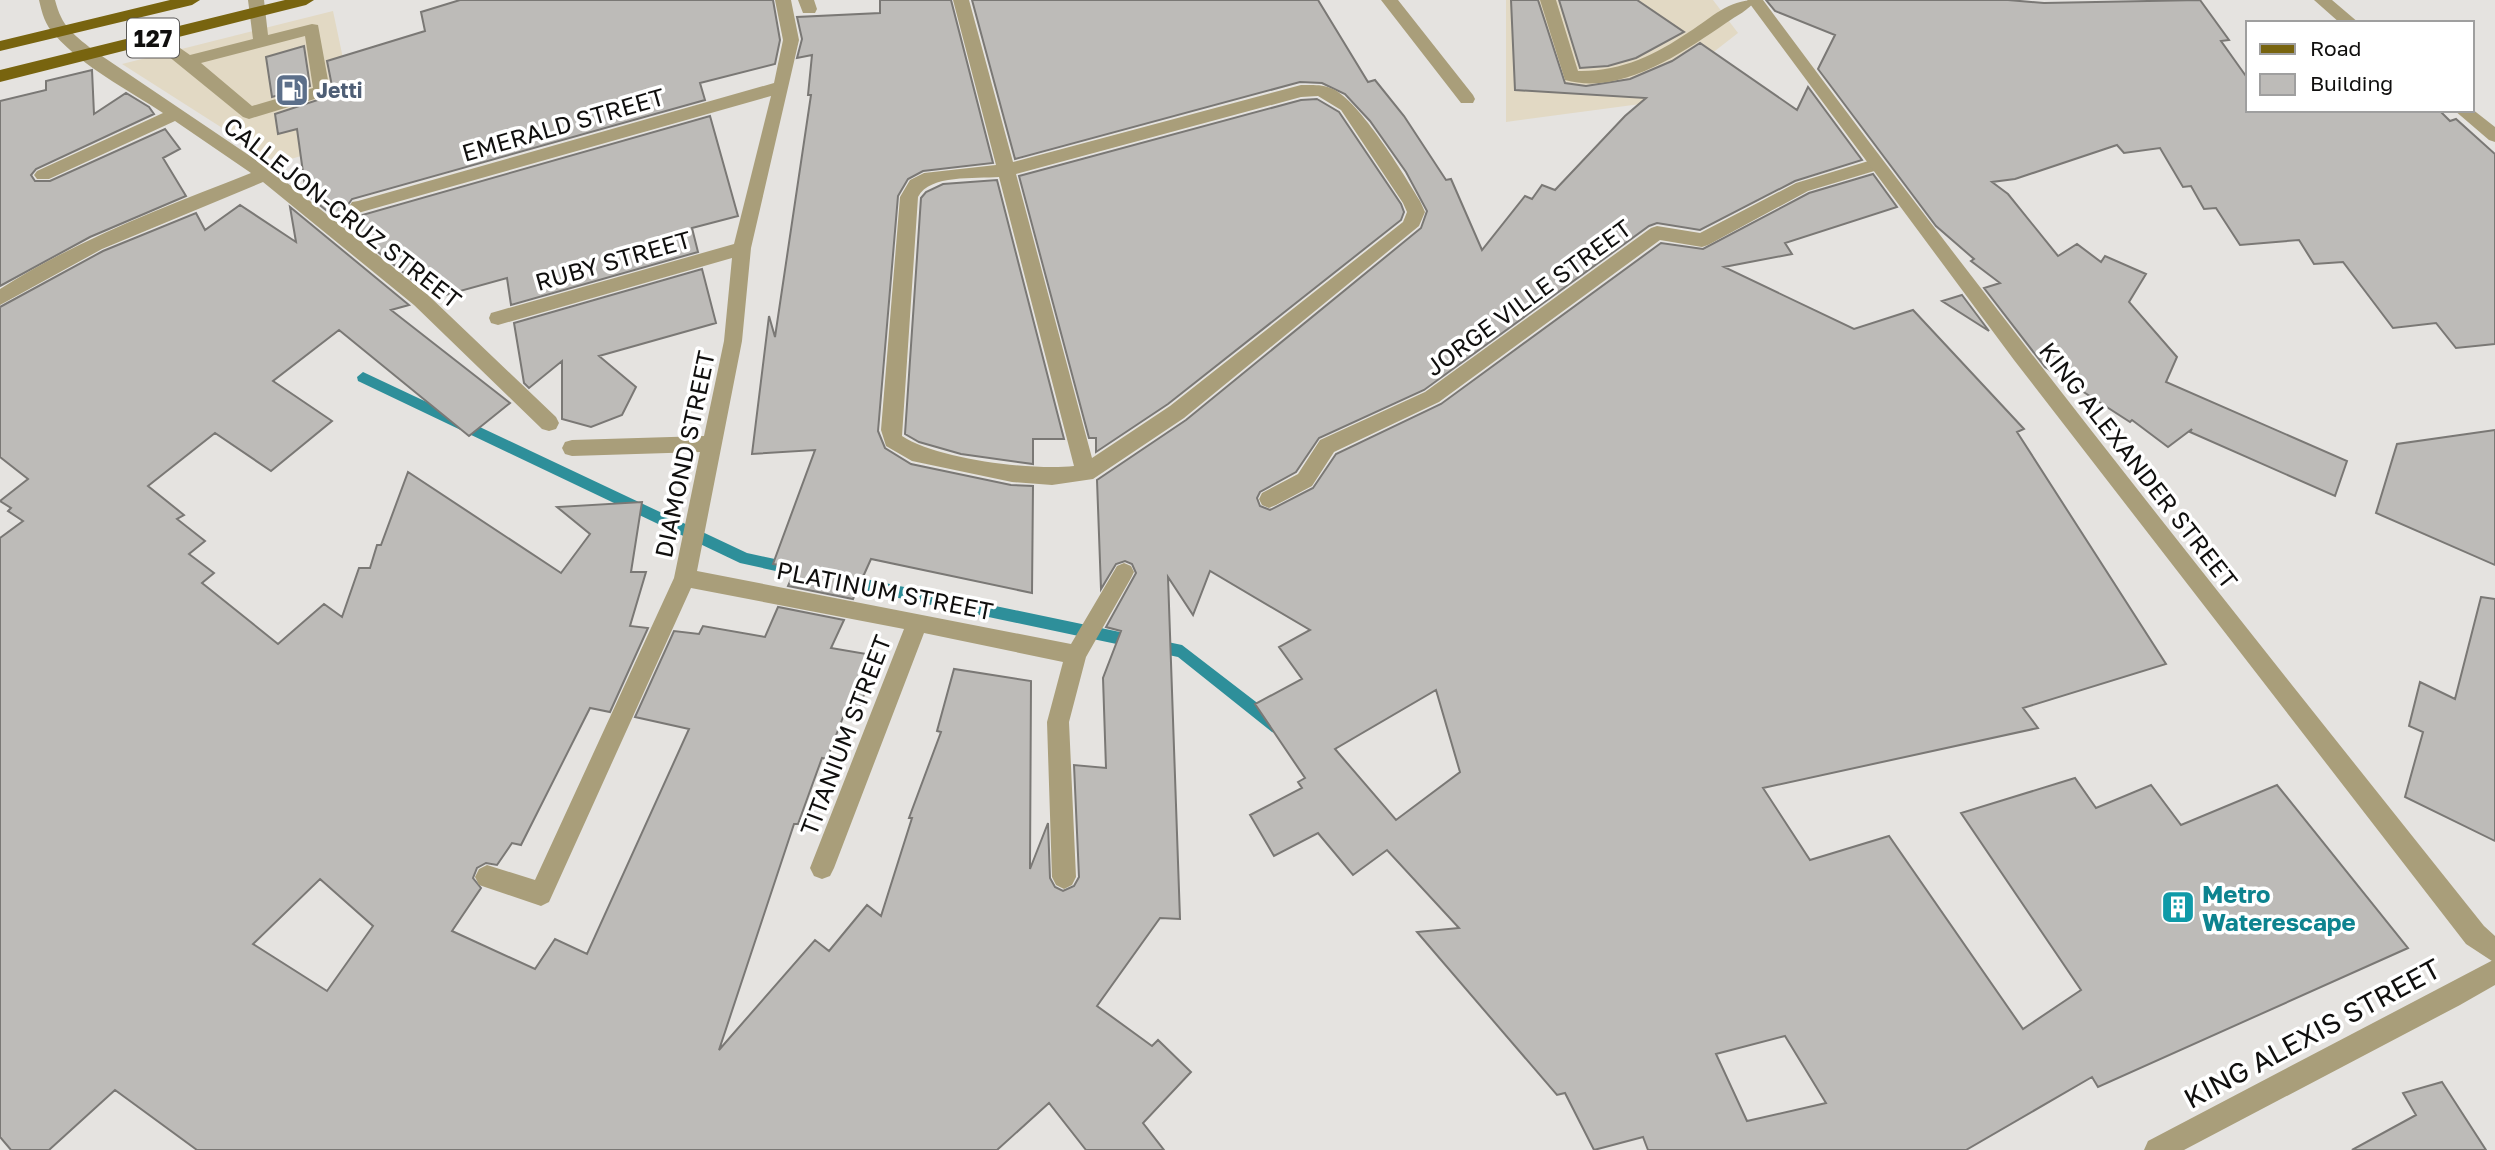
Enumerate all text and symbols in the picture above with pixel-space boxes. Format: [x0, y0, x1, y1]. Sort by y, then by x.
road number: 127 [127, 19, 179, 58]
legend [2246, 21, 2474, 112]
text: Road [2310, 35, 2361, 61]
text: Building [2310, 70, 2393, 96]
fuel station icon: Jetti [273, 71, 311, 109]
place label: Jetti [316, 77, 363, 103]
street label: EMERALD STREET [458, 81, 668, 167]
street label: CALLEJON-CRUZ STREET [218, 110, 468, 314]
street label: JORGE VILLE STREET [1419, 213, 1637, 381]
street label: RUBY STREET [532, 224, 694, 296]
street label: KING ALEXANDER STREET [2034, 336, 2244, 594]
street label: DIAMOND STREET [648, 348, 720, 560]
street label: PLATINUM STREET [774, 555, 996, 625]
street label: TITANIUM STREET [793, 631, 897, 839]
place label: Metro Waterescape [2202, 879, 2356, 936]
building icon: Metro Waterescape [2159, 888, 2197, 926]
street label: KING ALEXIS STREET [2178, 951, 2446, 1115]

